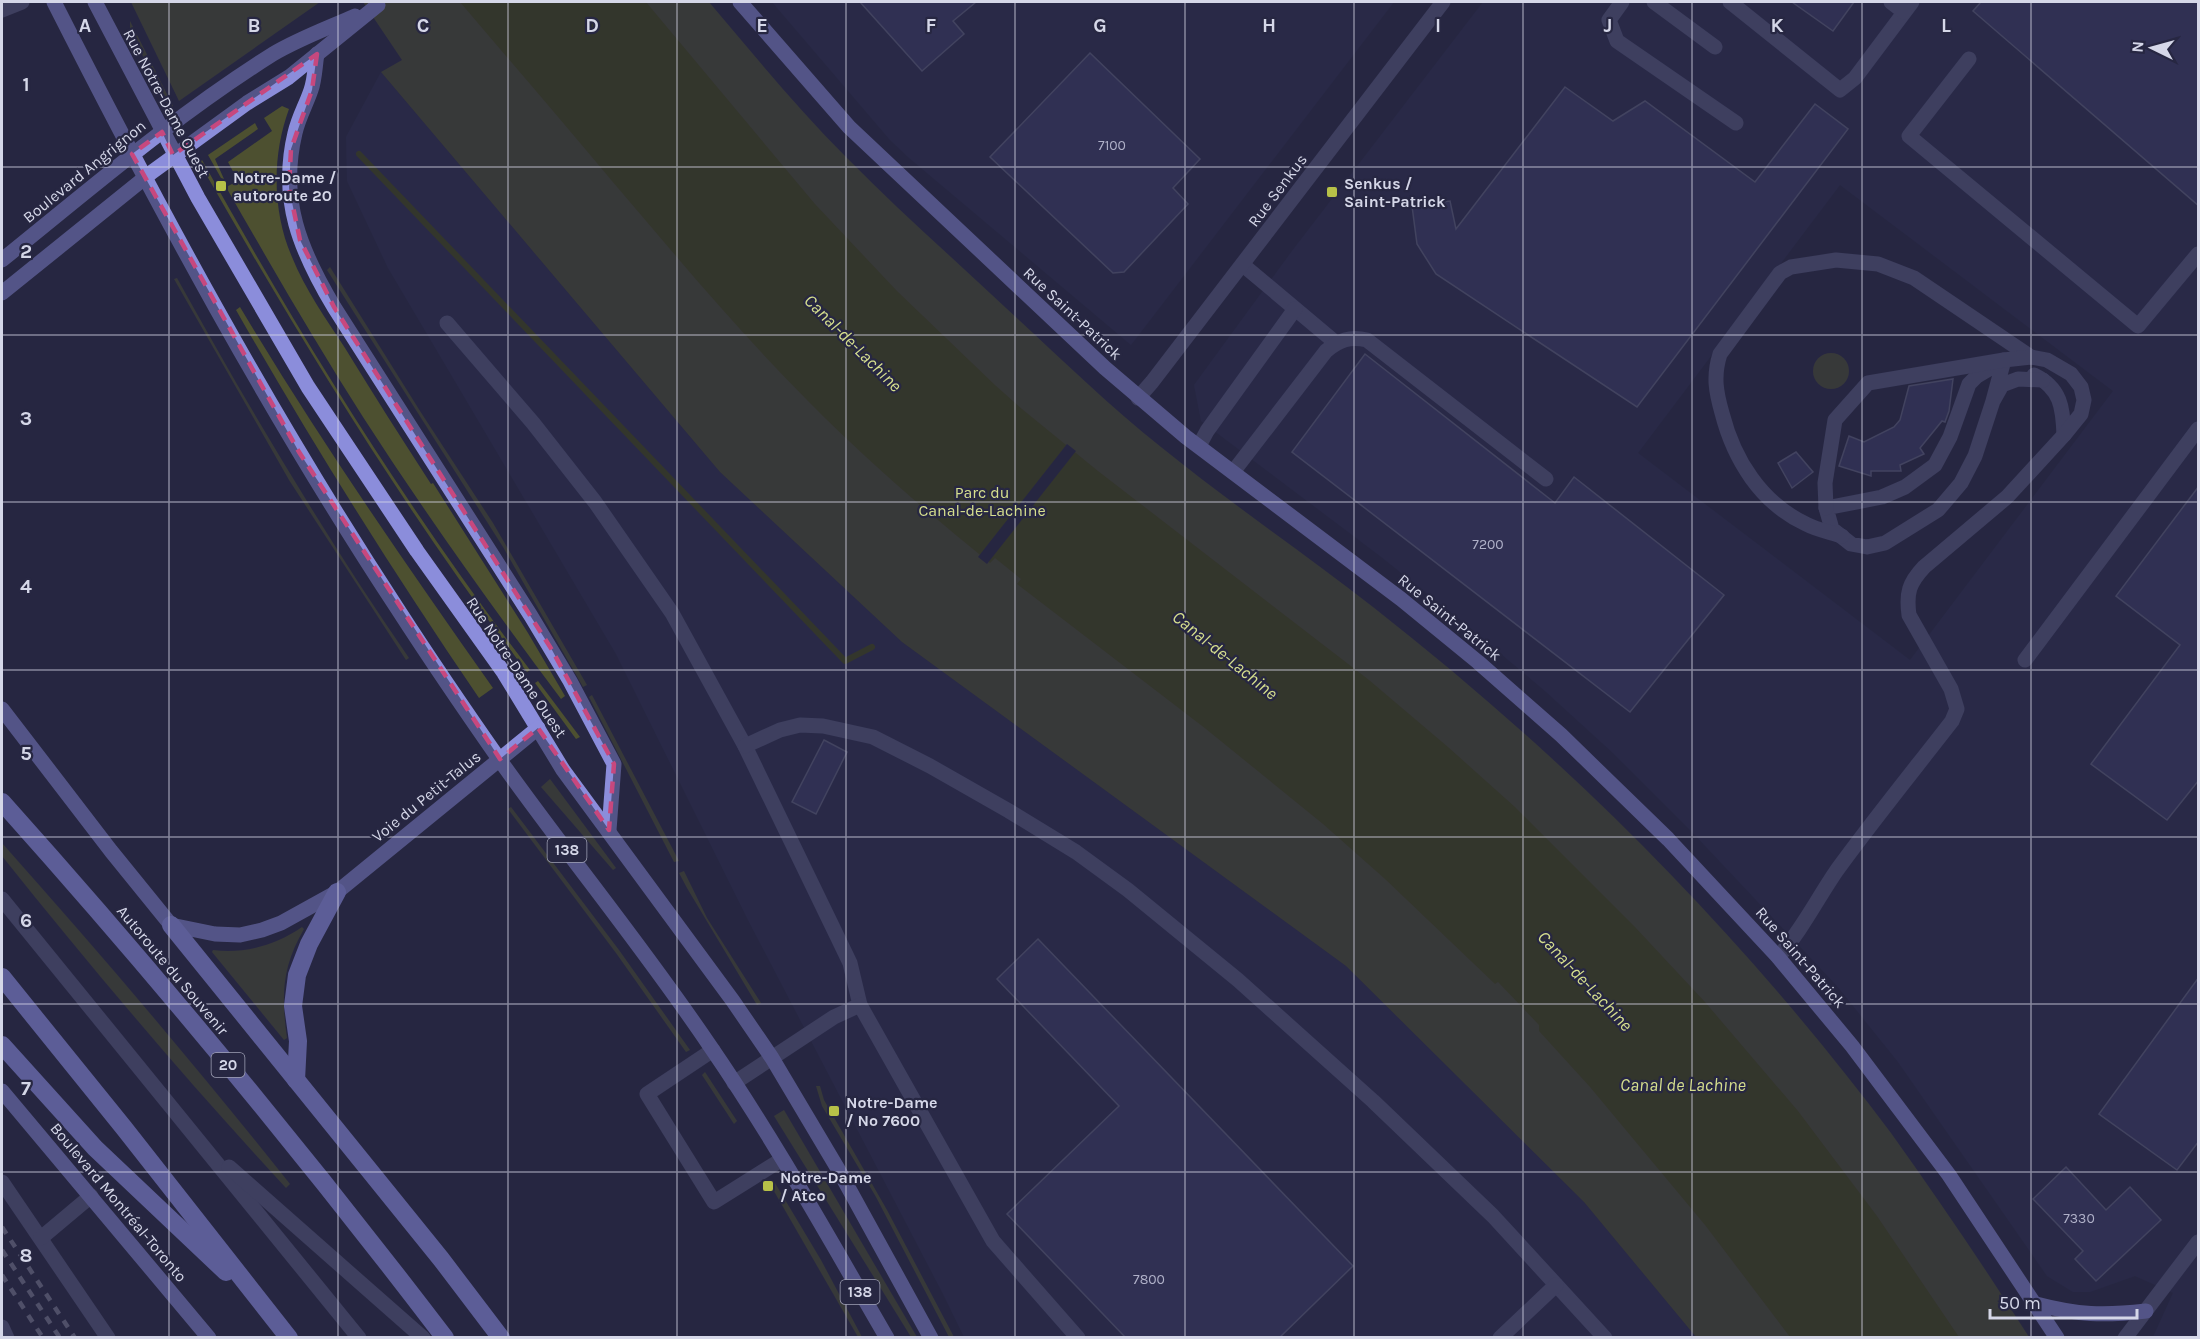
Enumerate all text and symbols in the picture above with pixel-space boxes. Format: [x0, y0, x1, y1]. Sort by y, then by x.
text: A [79, 14, 92, 37]
text: B [248, 14, 260, 37]
text: C [417, 14, 429, 37]
text: D [585, 14, 599, 37]
text: E [756, 14, 768, 37]
text: F [926, 14, 937, 37]
text: G [1093, 14, 1107, 37]
text: H [1262, 14, 1276, 37]
text: I [1435, 14, 1441, 37]
text: J [1604, 14, 1612, 37]
text: K [1770, 14, 1784, 37]
text: L [1941, 14, 1951, 37]
north arrow [2122, 18, 2182, 78]
street label: Rue Notre-Dame Ouest [119, 26, 214, 181]
text: N [2128, 40, 2148, 53]
text: 1 [22, 73, 30, 96]
street label: Boulevard Angrignon [19, 116, 150, 227]
house number: 7100 [1098, 137, 1126, 154]
street label: Rue Senkus [1244, 150, 1311, 230]
place label: Notre-Dame / autoroute 20 [233, 168, 336, 205]
place label: Senkus / Saint-Patrick [1344, 174, 1446, 211]
marker: Notre-Dame / autoroute 20 [214, 179, 228, 193]
marker: Senkus / Saint-Patrick [1325, 185, 1339, 199]
text: 2 [20, 240, 32, 263]
street label: Rue Saint-Patrick [1020, 263, 1126, 364]
water label: Canal-de-Lachine [799, 289, 907, 397]
text: 3 [20, 407, 32, 430]
park label: Parc du Canal-de-Lachine [918, 483, 1046, 520]
house number: 7200 [1472, 536, 1504, 553]
street label: Rue Saint-Patrick [1394, 570, 1505, 665]
text: 4 [20, 575, 32, 598]
street label: Rue Notre-Dame Ouest [462, 593, 571, 741]
water label: Canal-de-Lachine [1168, 606, 1282, 704]
text: 5 [20, 742, 32, 765]
street label: Voie du Petit-Talus [368, 747, 485, 846]
road number: 138 [548, 838, 586, 862]
street label: Autoroute du Souvenir [113, 902, 233, 1039]
street label: Rue Saint-Patrick [1752, 903, 1850, 1012]
text: 6 [20, 909, 32, 932]
water label: Canal-de-Lachine [1533, 926, 1637, 1036]
road number: 20 [212, 1053, 244, 1077]
water label: Canal de Lachine [1620, 1074, 1746, 1096]
text: 7 [21, 1077, 31, 1100]
place label: Notre-Dame / No 7600 [846, 1093, 938, 1130]
marker: Notre-Dame / No 7600 [827, 1104, 841, 1118]
street label: Boulevard Montréal-Toronto [46, 1119, 191, 1286]
place label: Notre-Dame / Atco [780, 1168, 872, 1205]
marker: Notre-Dame / Atco [761, 1179, 775, 1193]
house number: 7330 [2063, 1210, 2095, 1227]
text: 8 [20, 1244, 32, 1267]
house number: 7800 [1133, 1271, 1165, 1288]
road number: 138 [840, 1280, 880, 1304]
scale bar [1990, 1282, 2137, 1320]
text: 50 m [1999, 1292, 2041, 1314]

